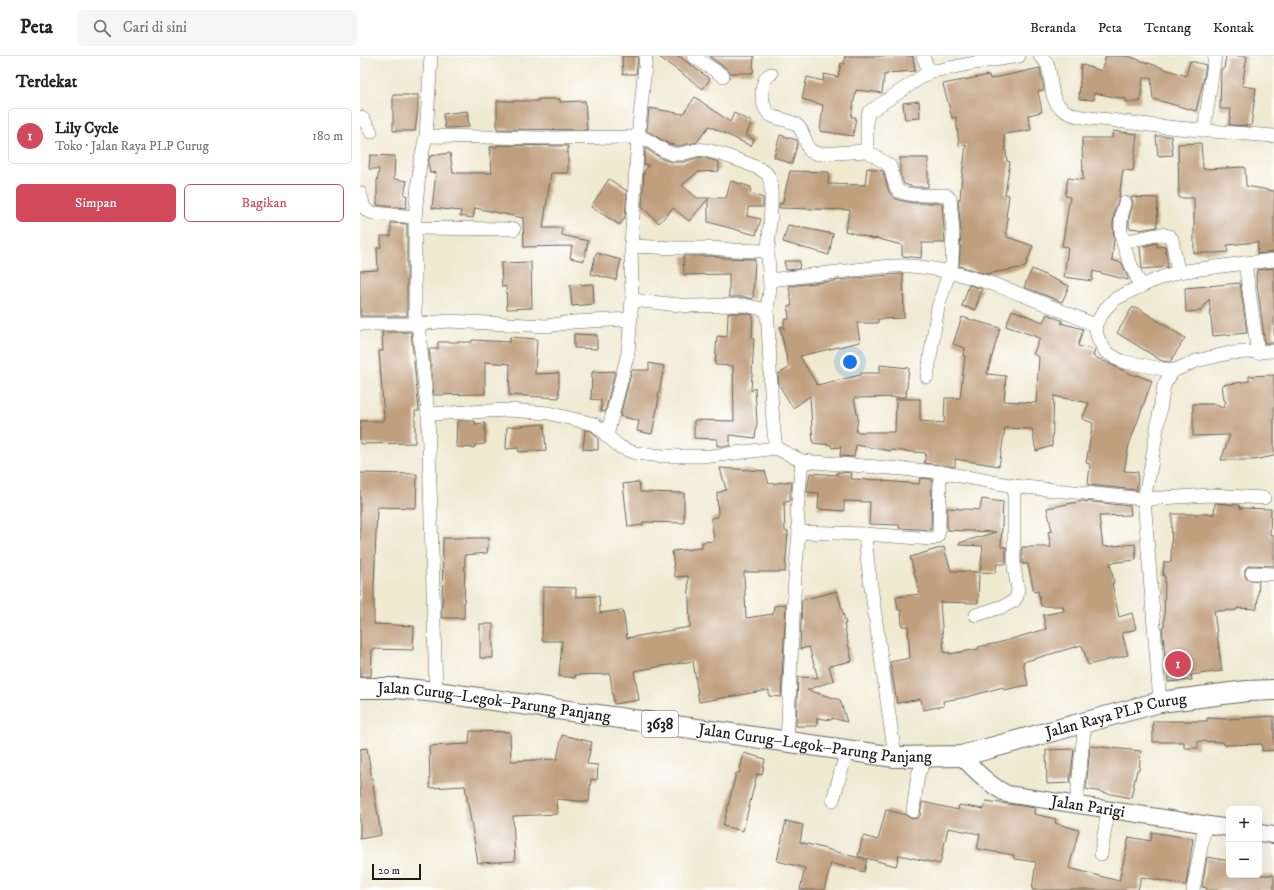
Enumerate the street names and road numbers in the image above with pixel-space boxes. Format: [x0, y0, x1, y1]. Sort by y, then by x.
street label: Jalan Curug–Legok–Parung Panjang [375, 678, 612, 727]
street label: Jalan Raya PLP Curug [1041, 689, 1188, 743]
road number: 3638 [642, 711, 678, 737]
street label: Jalan Curug–Legok–Parung Panjang [695, 719, 932, 767]
street label: Jalan Parigi [1048, 791, 1126, 822]

